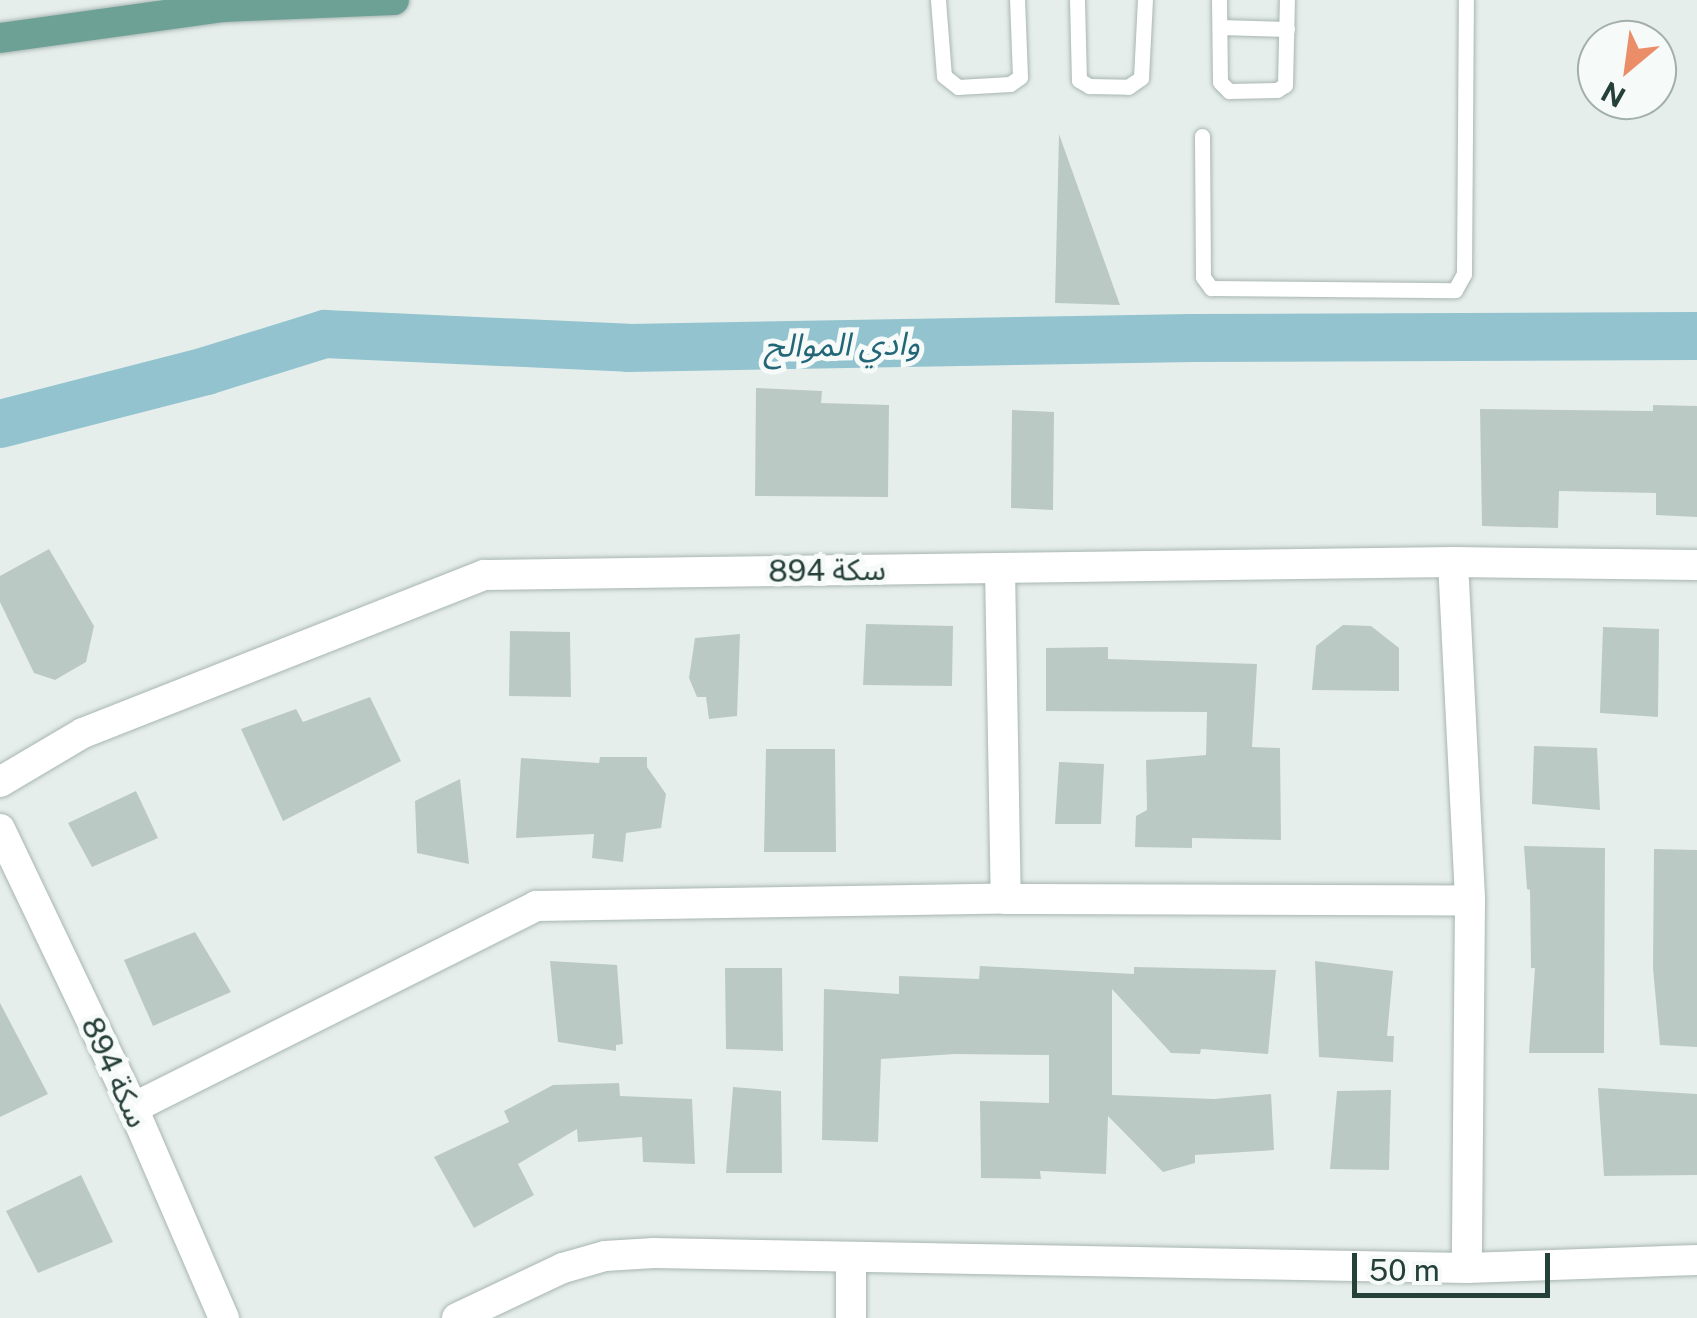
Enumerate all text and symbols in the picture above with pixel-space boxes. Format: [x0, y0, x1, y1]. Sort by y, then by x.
north arrow [1577, 20, 1677, 120]
text: N [1596, 75, 1631, 115]
water label: وادي الموالح [764, 324, 920, 366]
street label: سكة 894 [768, 551, 886, 589]
street label: سكة 894 [74, 1011, 156, 1133]
scale bar [1357, 1233, 1554, 1295]
text: 50 m [1369, 1252, 1440, 1288]

